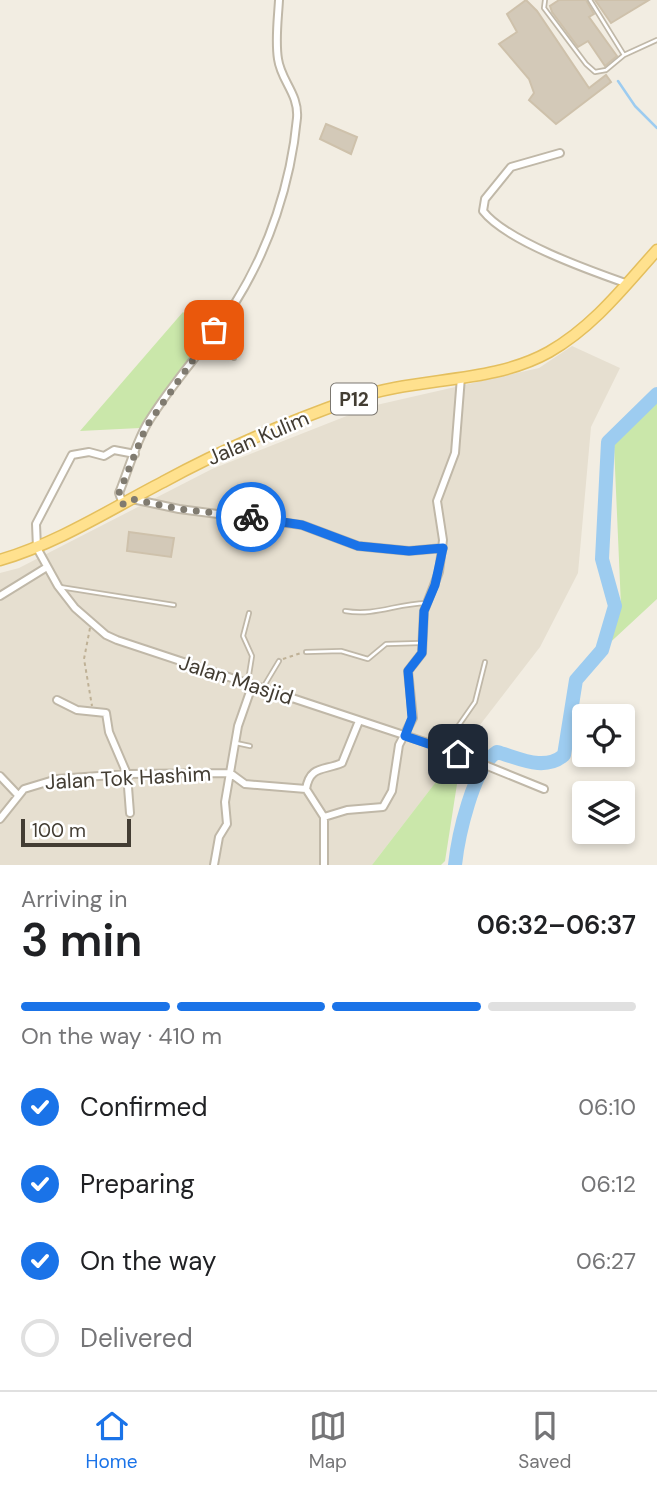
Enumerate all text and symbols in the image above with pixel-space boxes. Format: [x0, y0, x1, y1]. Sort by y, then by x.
pin [184, 300, 244, 360]
icon: bag [195, 311, 233, 349]
road number: P12 [331, 384, 377, 414]
street label: Jalan Kulim [203, 404, 313, 472]
courier [216, 482, 286, 552]
icon: bike [232, 498, 270, 536]
street label: Jalan Masjid [175, 648, 297, 712]
map controls [572, 704, 635, 844]
button: locate [572, 704, 635, 767]
pin [428, 724, 488, 784]
icon: home [439, 735, 477, 773]
street label: Jalan Tok Hashim [44, 760, 212, 796]
button: layers [572, 781, 635, 844]
scale bar [21, 816, 131, 848]
text: 100 m [32, 818, 86, 843]
text: Arriving in [21, 884, 127, 914]
text: 06:32–06:37 [477, 908, 636, 942]
text: 3 min [21, 910, 142, 970]
text: On the way · 410 m [21, 1021, 222, 1051]
icon: check [21, 1088, 59, 1126]
text: Confirmed [80, 1090, 207, 1124]
text: 06:10 [578, 1092, 636, 1122]
icon: check [21, 1165, 59, 1203]
text: Preparing [80, 1167, 195, 1201]
text: 06:12 [581, 1169, 636, 1199]
icon: check [21, 1242, 59, 1280]
text: On the way [80, 1244, 216, 1278]
text: 06:27 [576, 1246, 636, 1276]
text: Delivered [80, 1321, 193, 1355]
tab: Home [86, 1407, 138, 1474]
tab: Map [309, 1407, 347, 1474]
tab: Saved [518, 1407, 571, 1474]

